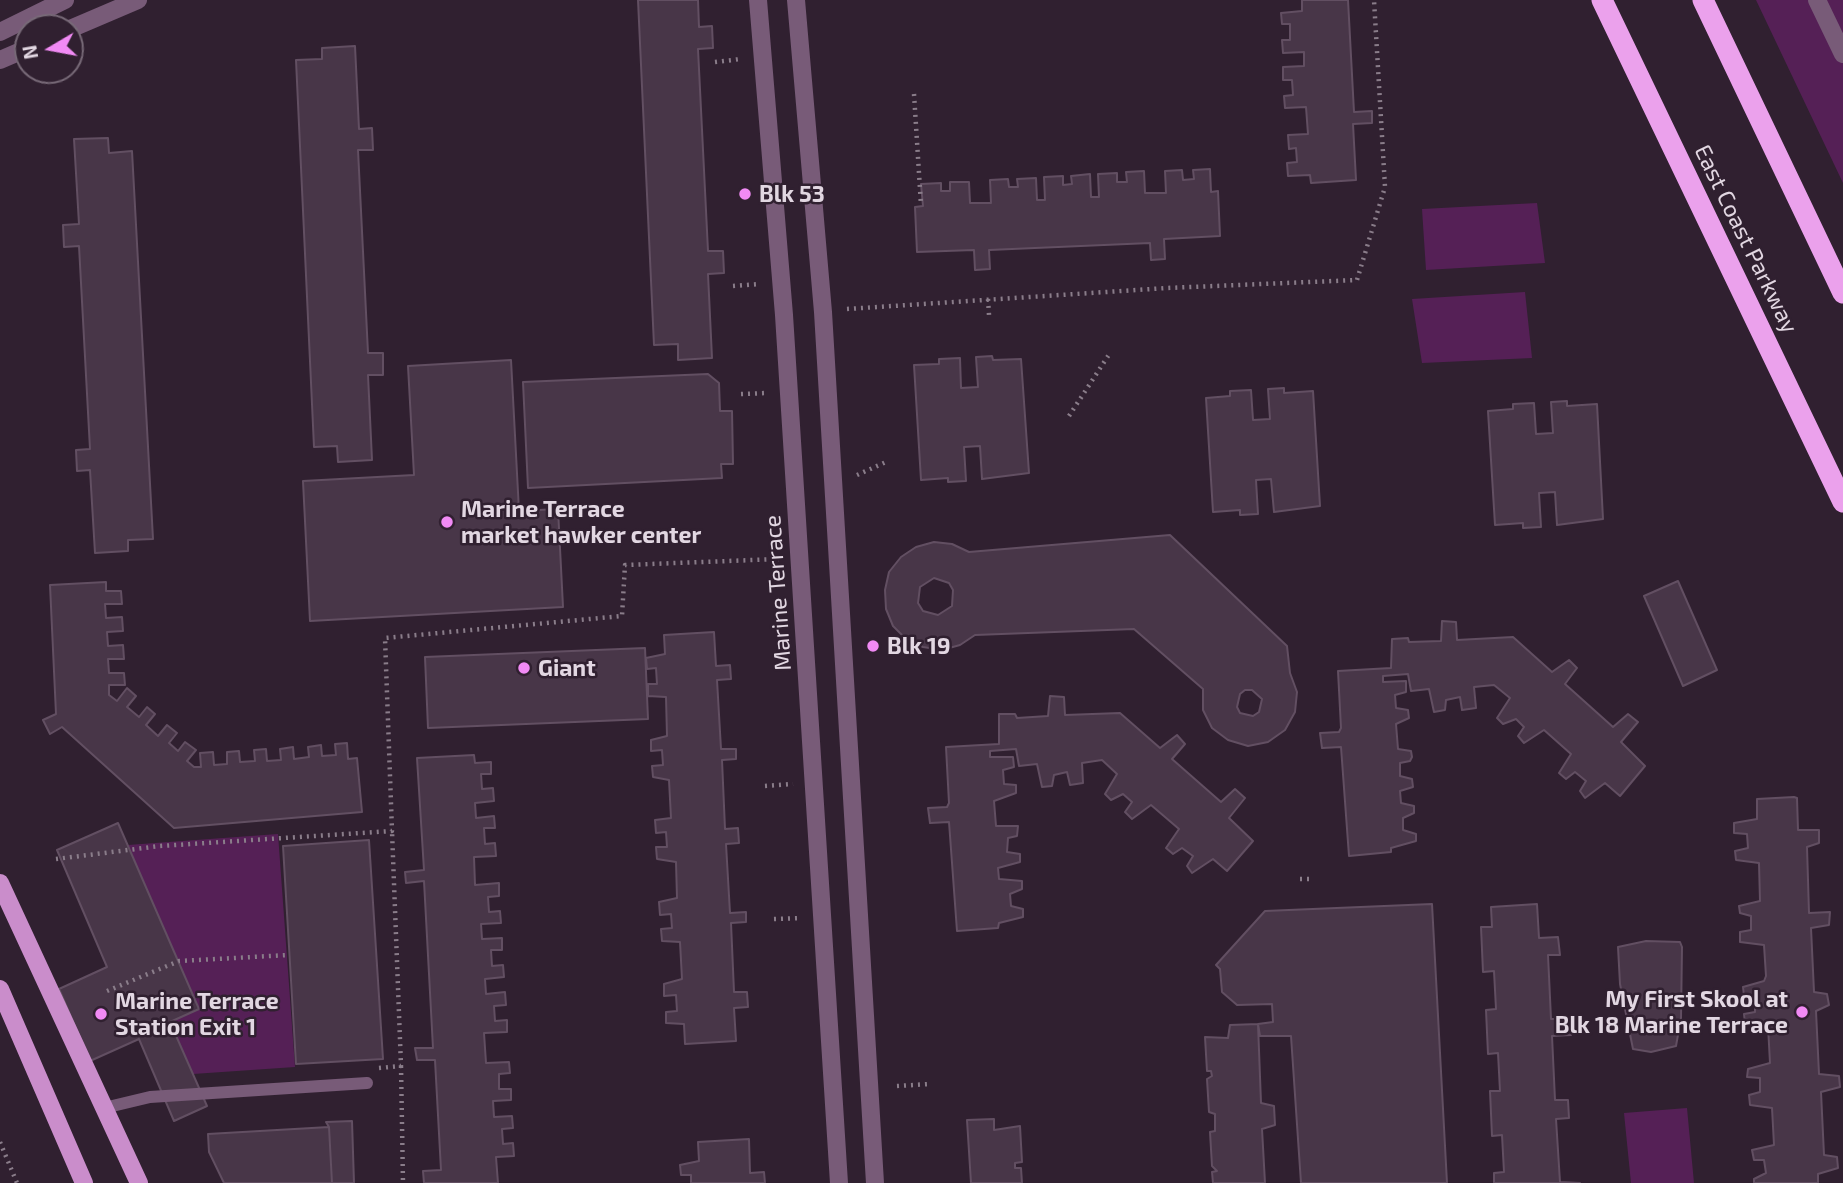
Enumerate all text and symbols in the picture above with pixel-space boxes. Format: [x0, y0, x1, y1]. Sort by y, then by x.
north arrow [14, 14, 84, 84]
text: N [17, 44, 42, 61]
street label: East Coast Parkway [1688, 140, 1804, 338]
place label: Blk 53 [759, 180, 825, 208]
marker: Blk 53 [737, 186, 753, 202]
place label: Marine Terrace market hawker center [461, 495, 701, 549]
marker: Marine Terrace market hawker center [439, 514, 455, 530]
street label: Marine Terrace [759, 514, 797, 672]
place label: Blk 19 [887, 632, 951, 660]
marker: Blk 19 [865, 638, 881, 654]
place label: Giant [538, 654, 596, 682]
marker: Giant [516, 660, 532, 676]
place label: My First Skool at Blk 18 Marine Terrace [1555, 985, 1788, 1039]
place label: Marine Terrace Station Exit 1 [115, 987, 279, 1041]
marker: My First Skool at Blk 18 Marine Terrace [1794, 1004, 1810, 1020]
marker: Marine Terrace Station Exit 1 [93, 1006, 109, 1022]

